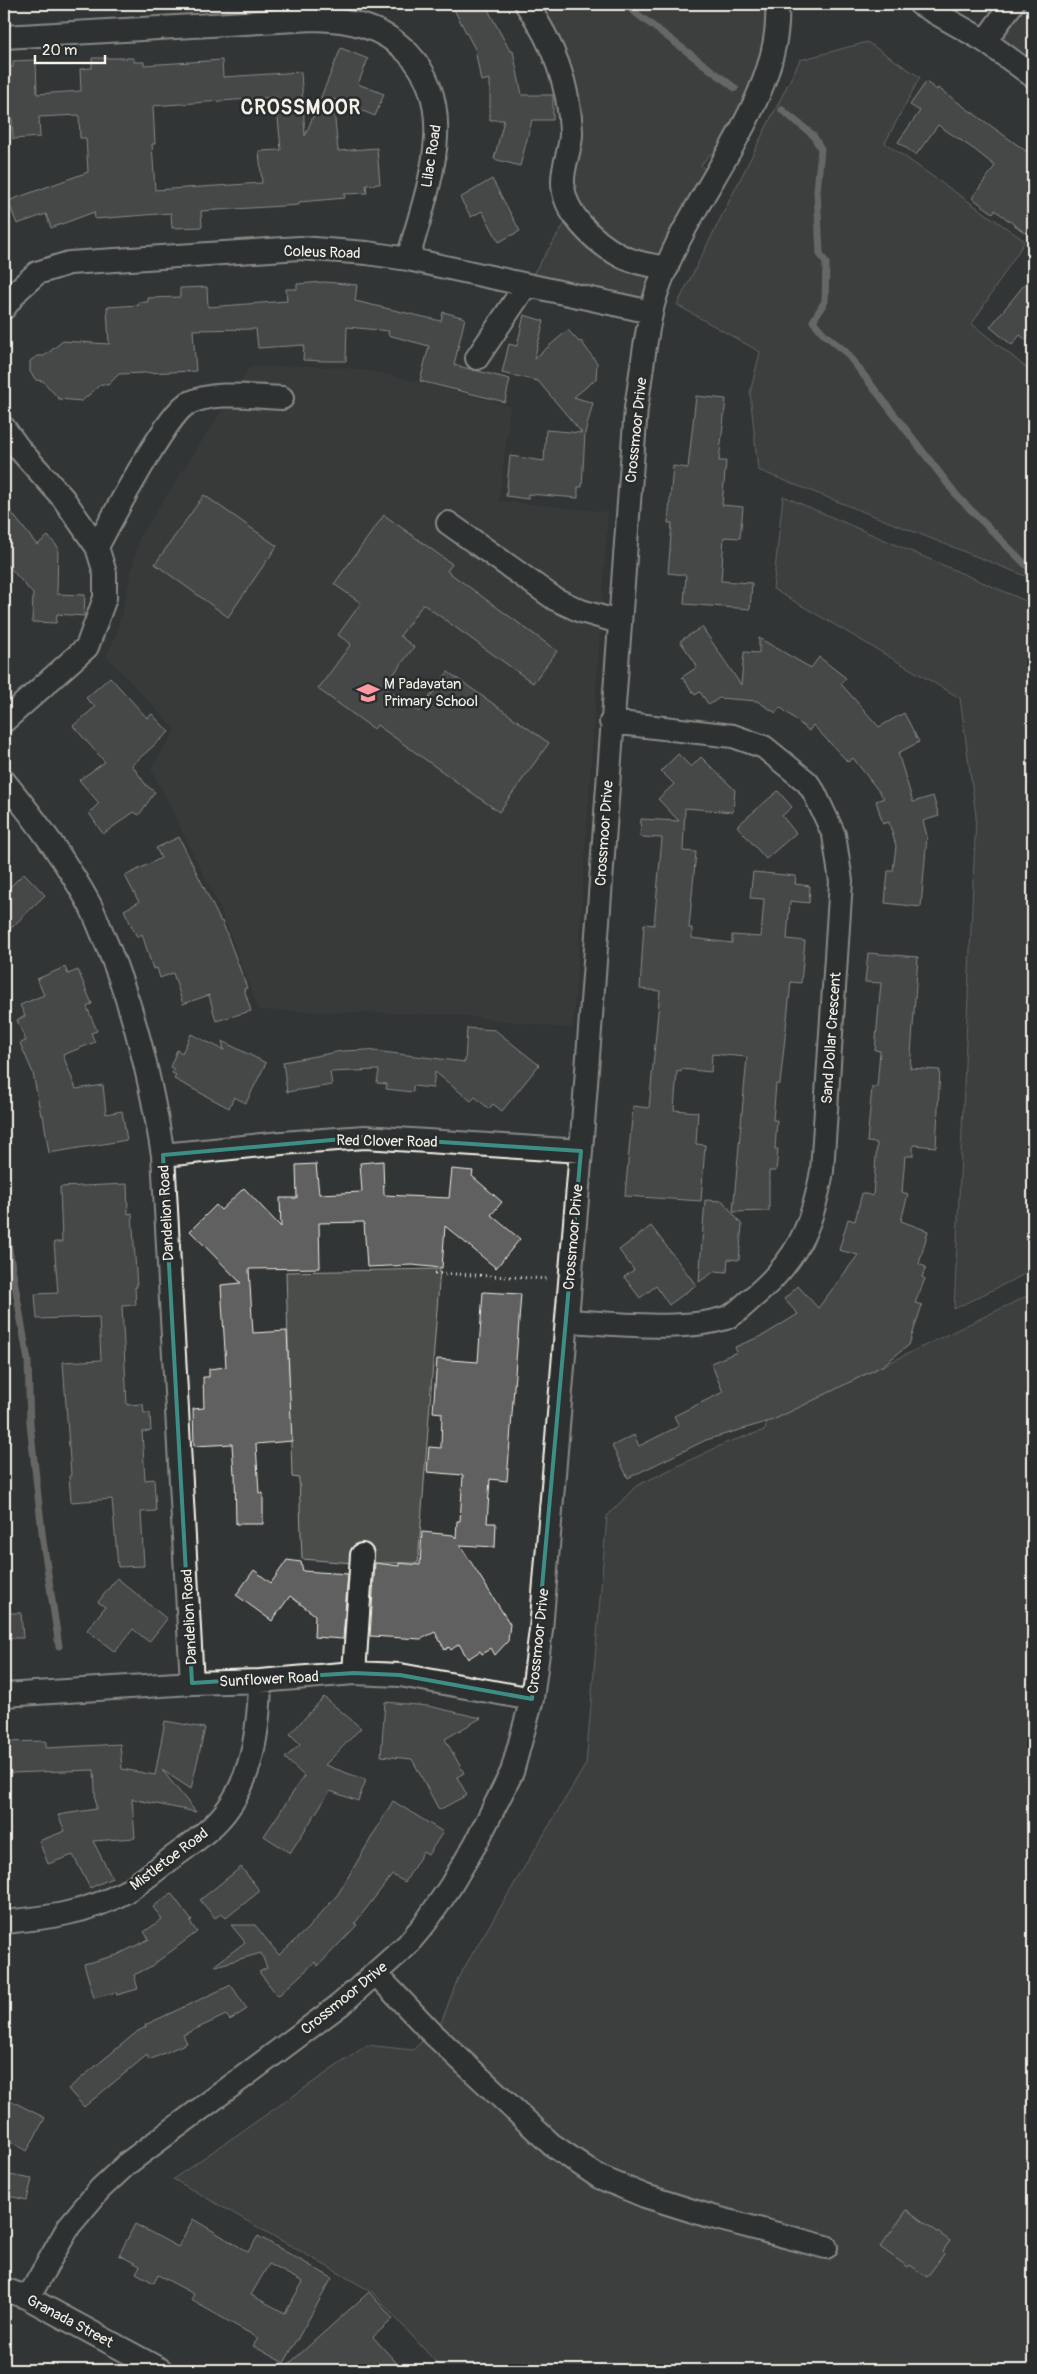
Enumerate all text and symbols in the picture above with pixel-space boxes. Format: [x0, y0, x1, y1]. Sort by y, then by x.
scale bar [35, 32, 105, 64]
text: 20 m [42, 41, 77, 60]
district label: CROSSMOOR [241, 95, 361, 120]
street label: Lilac Road [417, 123, 446, 189]
street label: Coleus Road [283, 242, 361, 263]
street label: Crossmoor Drive [622, 376, 652, 484]
place label: M Padavatan Primary School [384, 675, 478, 711]
school or university icon: M Padavatan Primary School [355, 680, 381, 706]
street label: Crossmoor Drive [591, 779, 618, 886]
street label: Sand Dollar Crescent [817, 971, 846, 1105]
street label: Red Clover Road [336, 1131, 438, 1152]
street label: Dandelion Road [154, 1164, 179, 1262]
street label: Crossmoor Drive [559, 1183, 588, 1291]
street label: Dandelion Road [177, 1568, 202, 1666]
street label: Crossmoor Drive [524, 1587, 554, 1695]
street label: Sunflower Road [219, 1667, 319, 1692]
street label: Mistletoe Road [126, 1824, 212, 1895]
street label: Crossmoor Drive [297, 1957, 392, 2039]
street label: Granada Street [23, 2291, 117, 2353]

